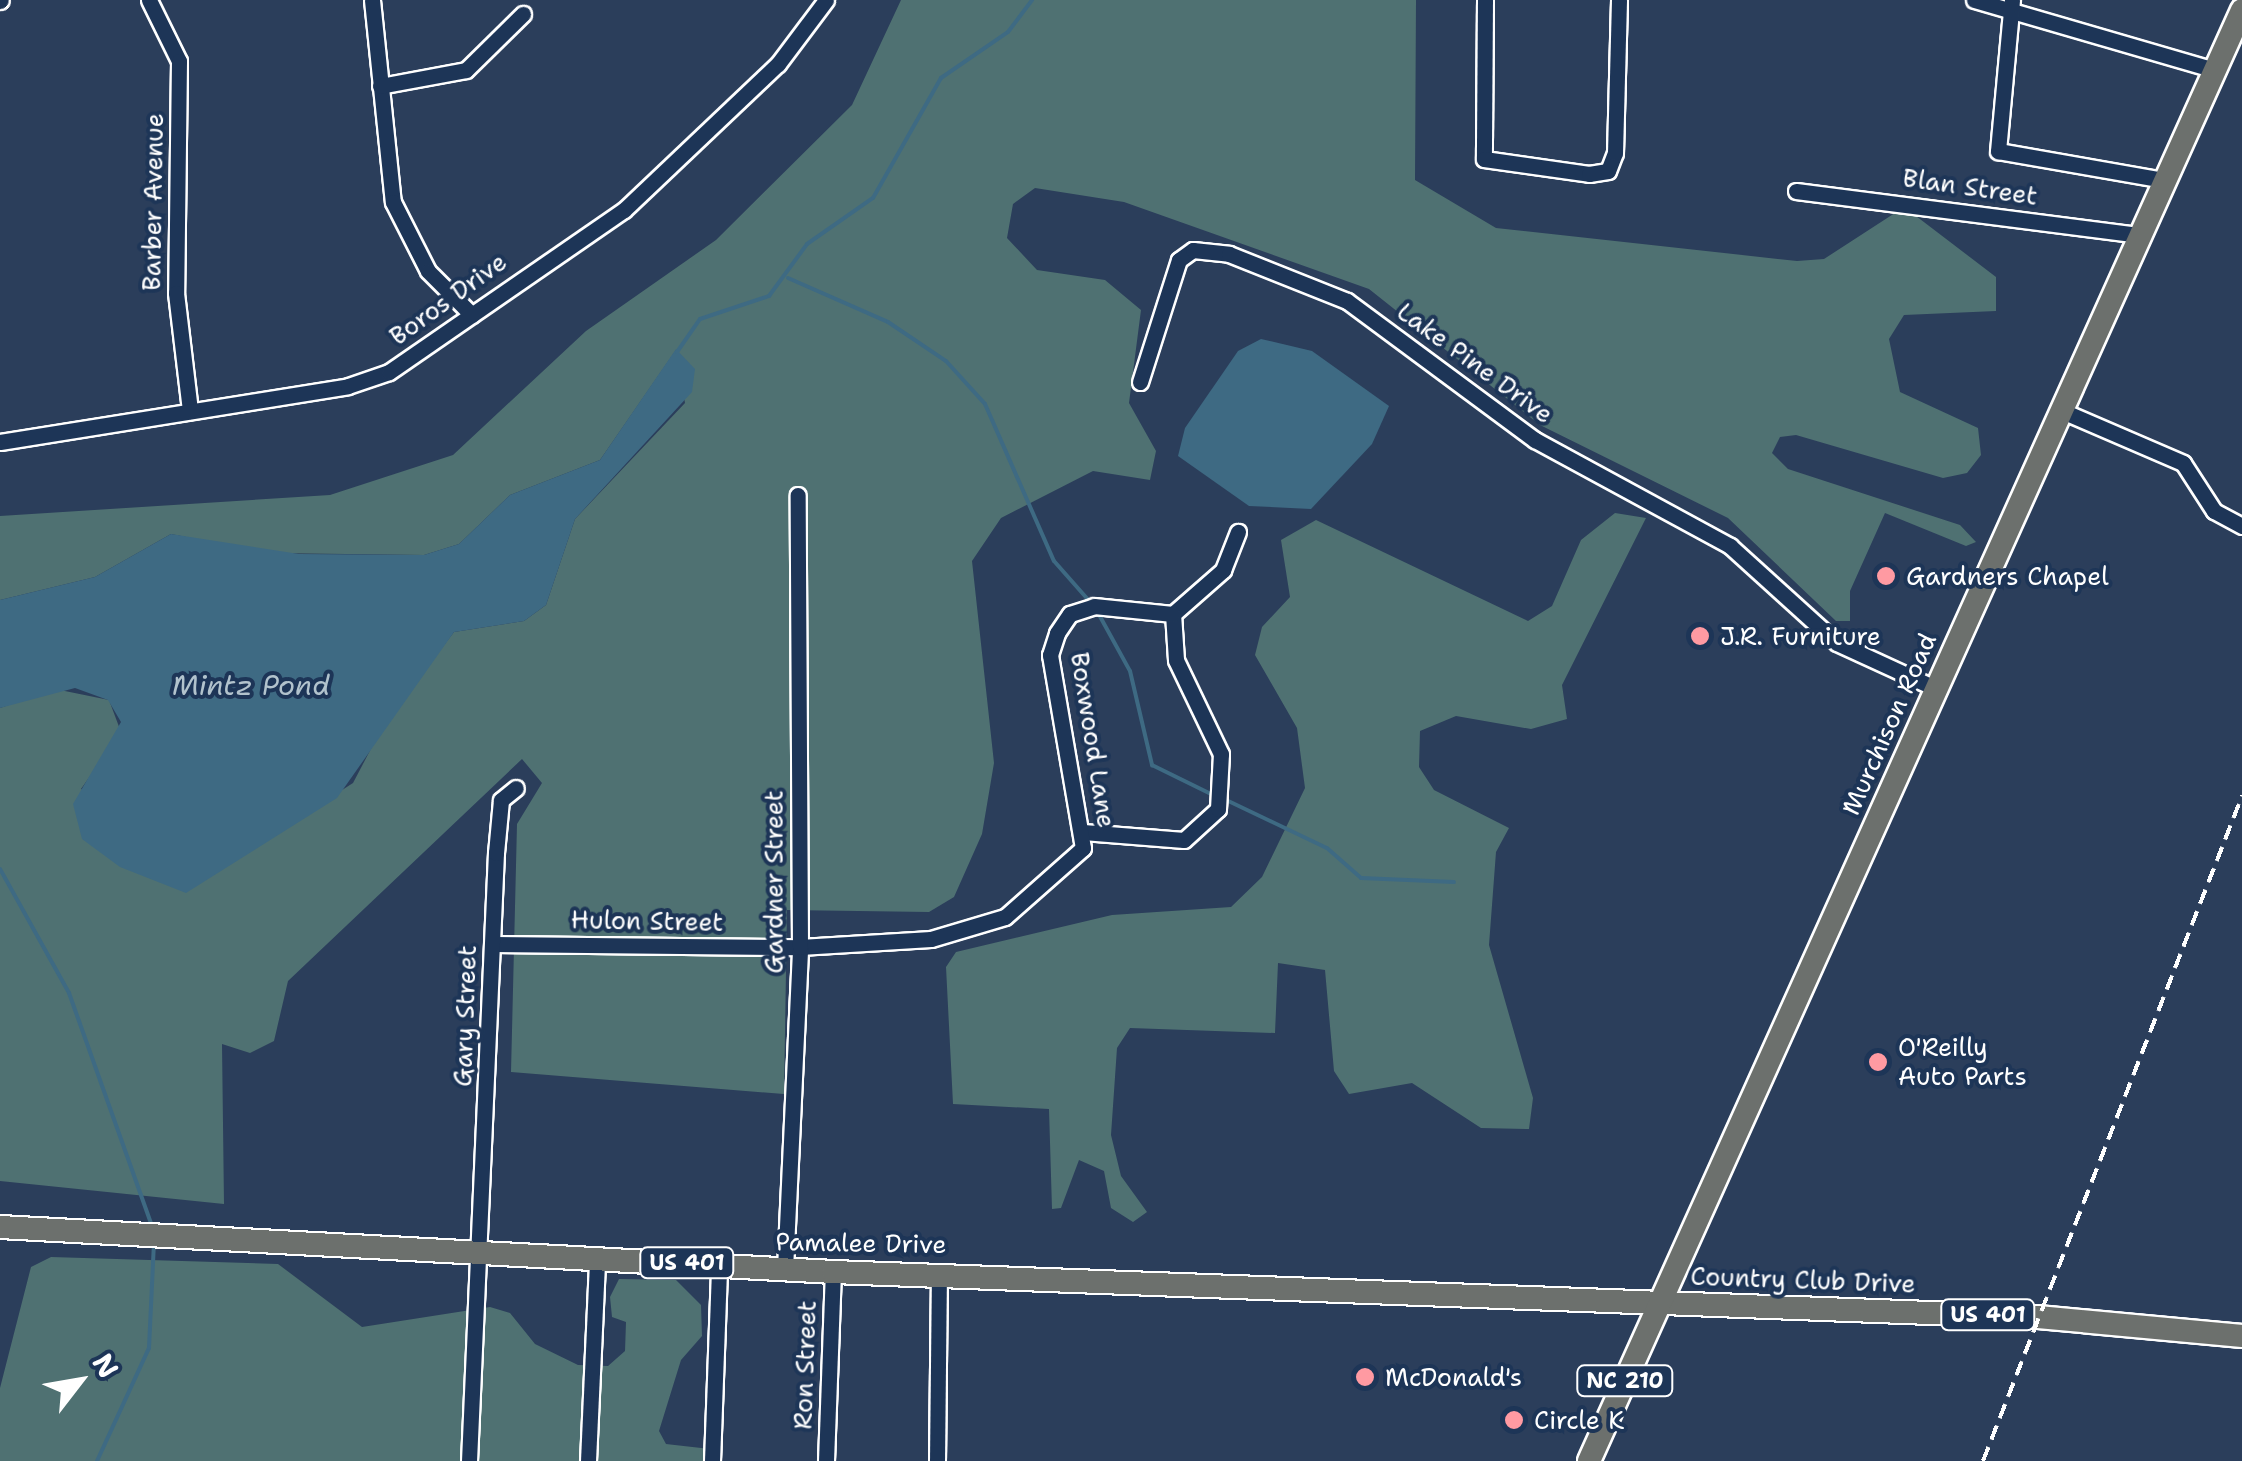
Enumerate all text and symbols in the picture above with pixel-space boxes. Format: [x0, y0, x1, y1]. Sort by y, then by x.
street label: Barber Avenue [136, 113, 170, 291]
street label: Blan Street [1901, 163, 2039, 211]
street label: Boros Drive [384, 247, 512, 351]
street label: Lake Pine Drive [1391, 296, 1559, 430]
place label: Gardners Chapel [1906, 561, 2109, 591]
marker: Gardners Chapel [1875, 565, 1897, 587]
place label: J.R. Furniture [1720, 621, 1881, 651]
marker: J.R. Furniture [1689, 625, 1711, 647]
street label: Murchison Road [1835, 628, 1943, 820]
street label: Boxwood Lane [1064, 650, 1122, 830]
water label: Mintz Pond [172, 668, 330, 702]
street label: Gardner Street [759, 790, 789, 974]
street label: Hulon Street [571, 905, 723, 937]
street label: Gary Street [448, 945, 482, 1087]
place label: O'Reilly Auto Parts [1898, 1033, 2027, 1092]
marker: O'Reilly Auto Parts [1867, 1051, 1889, 1073]
street label: Pamalee Drive [775, 1227, 947, 1259]
road number: US 401 [637, 1246, 737, 1280]
street label: Country Club Drive [1690, 1261, 1916, 1299]
road number: US 401 [1938, 1298, 2038, 1332]
street label: Ron Street [788, 1300, 822, 1430]
north arrow [30, 1331, 130, 1431]
text: N [84, 1346, 128, 1385]
place label: McDonald's [1385, 1362, 1522, 1392]
road number: NC 210 [1575, 1364, 1675, 1398]
marker: McDonald's [1354, 1366, 1376, 1388]
place label: Circle K [1534, 1405, 1624, 1435]
marker: Circle K [1503, 1409, 1525, 1431]

